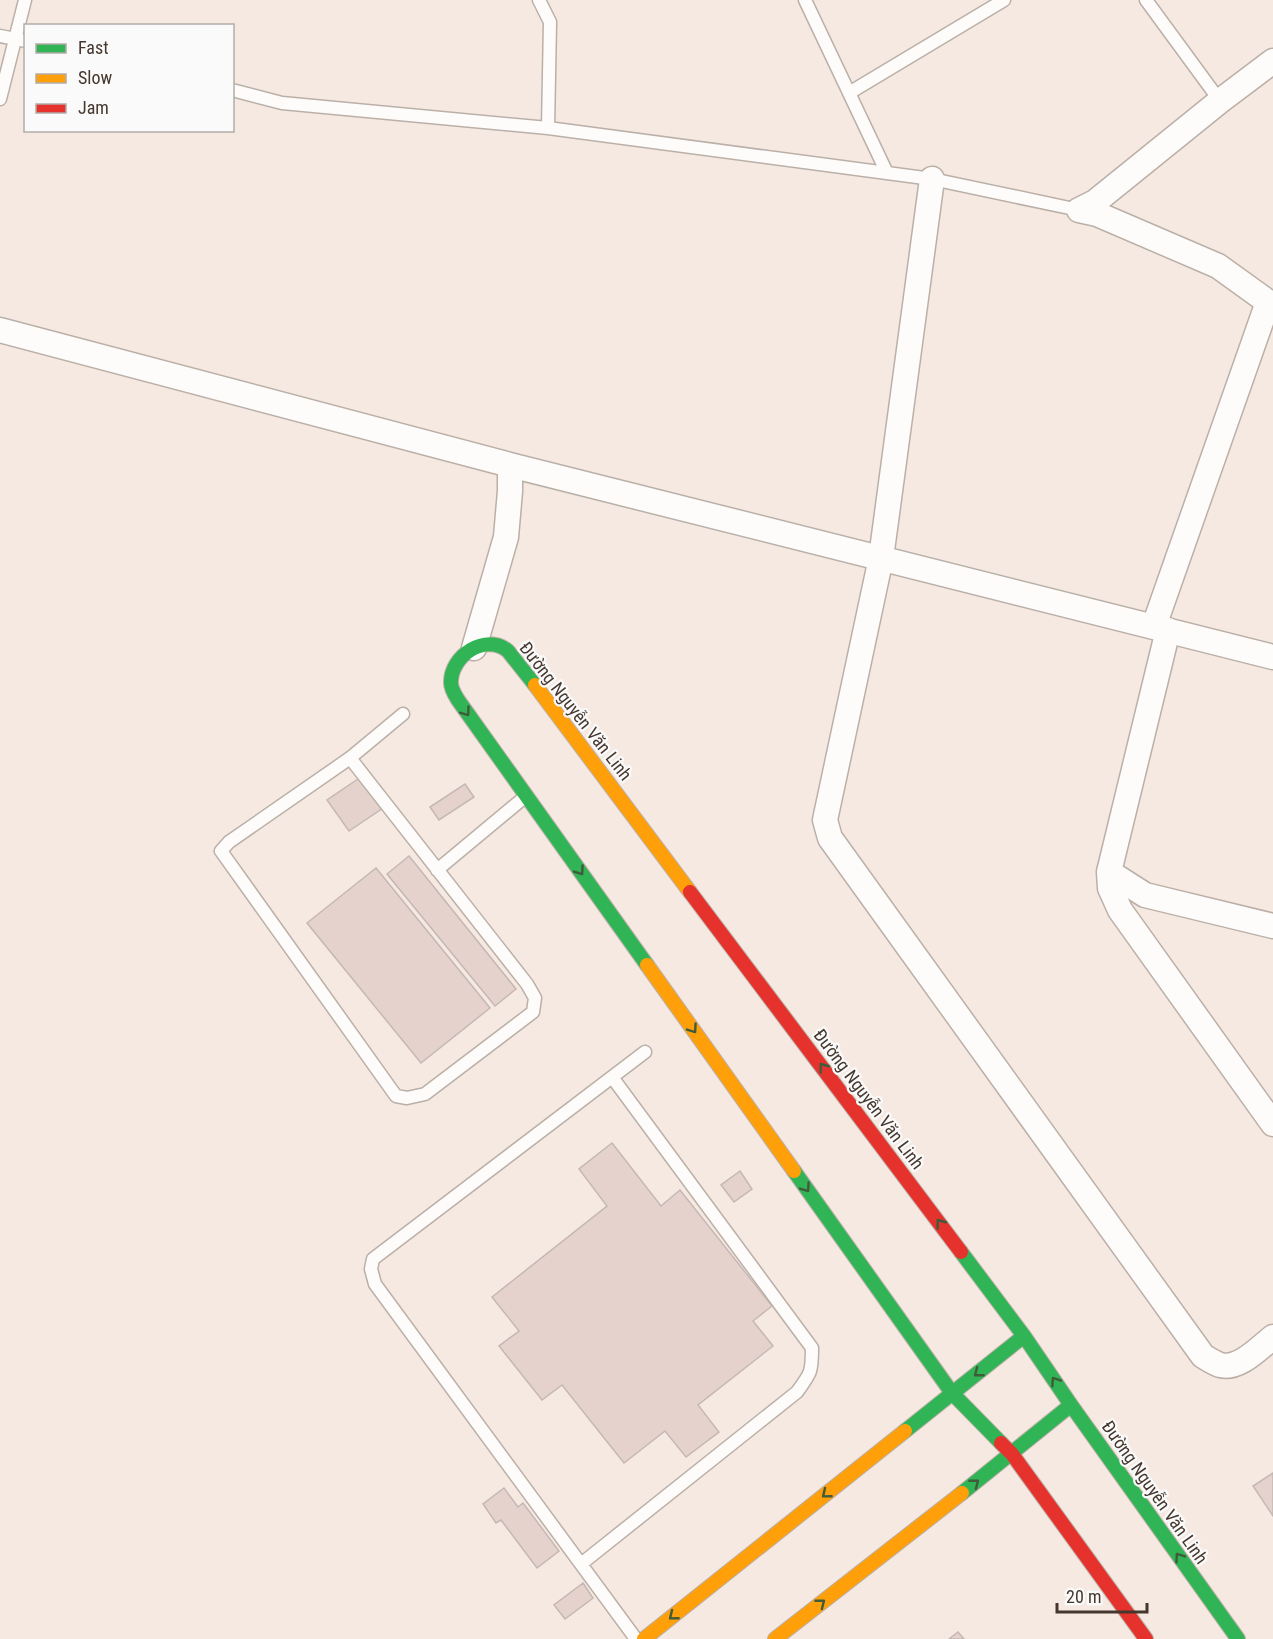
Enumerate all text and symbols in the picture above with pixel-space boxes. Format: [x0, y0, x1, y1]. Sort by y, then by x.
legend [24, 24, 234, 132]
text: Fast [78, 37, 109, 58]
text: Slow [78, 67, 113, 88]
text: Jam [78, 97, 109, 118]
street label: Đường Nguyễn Văn Linh [515, 638, 637, 784]
one-way arrow [459, 705, 470, 716]
one-way arrow [573, 864, 584, 875]
one-way arrow [686, 1023, 697, 1034]
street label: Đường Nguyễn Văn Linh [809, 1025, 929, 1173]
one-way arrow [819, 1063, 830, 1074]
one-way arrow [799, 1182, 810, 1193]
one-way arrow [936, 1219, 947, 1230]
one-way arrow [974, 1365, 985, 1376]
one-way arrow [1050, 1377, 1062, 1387]
street label: Đường Nguyễn Văn Linh [1098, 1416, 1212, 1568]
one-way arrow [968, 1480, 979, 1491]
one-way arrow [822, 1487, 833, 1498]
one-way arrow [1176, 1553, 1187, 1564]
scale bar [1057, 1576, 1147, 1614]
text: 20 m [1066, 1586, 1101, 1607]
one-way arrow [814, 1600, 825, 1611]
one-way arrow [669, 1608, 680, 1619]

